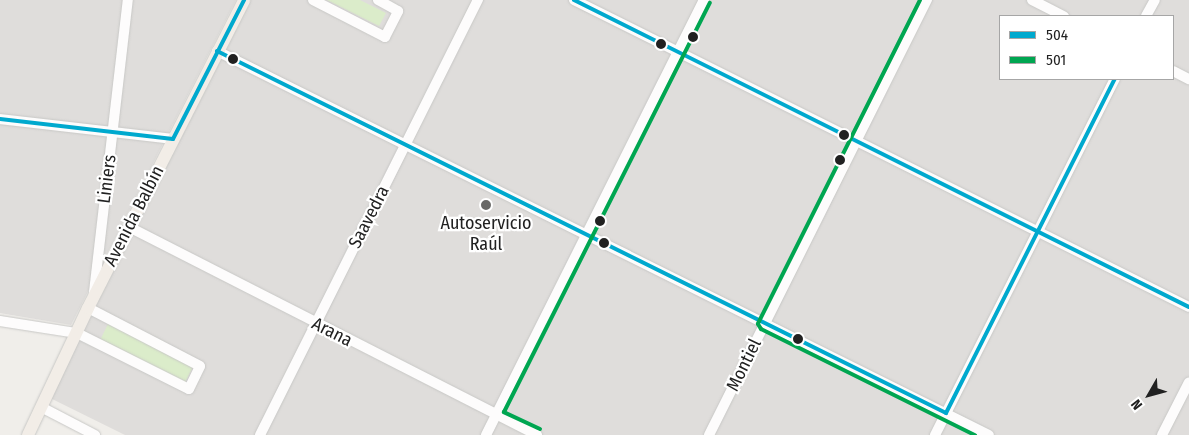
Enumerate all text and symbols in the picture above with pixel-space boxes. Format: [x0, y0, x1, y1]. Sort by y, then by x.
legend [999, 15, 1174, 80]
text: 504 [1046, 26, 1068, 44]
unlabelled marker [688, 32, 698, 42]
unlabelled marker [656, 39, 666, 49]
text: 501 [1046, 51, 1066, 69]
unlabelled marker [228, 54, 238, 64]
unlabelled marker [839, 130, 849, 140]
street label: Liniers [93, 153, 121, 205]
unlabelled marker [835, 155, 845, 165]
street label: Avenida Balbín [99, 162, 169, 270]
street label: Saavedra [344, 182, 394, 252]
marker: Autoservicio Raúl [480, 199, 492, 211]
place label: Autoservicio Raúl [440, 213, 532, 255]
unlabelled marker [595, 216, 605, 226]
unlabelled marker [599, 238, 609, 248]
street label: Arana [308, 313, 356, 351]
unlabelled marker [793, 334, 803, 344]
street label: Montiel [722, 335, 766, 395]
north arrow [1124, 370, 1174, 420]
text: N [1128, 396, 1146, 413]

